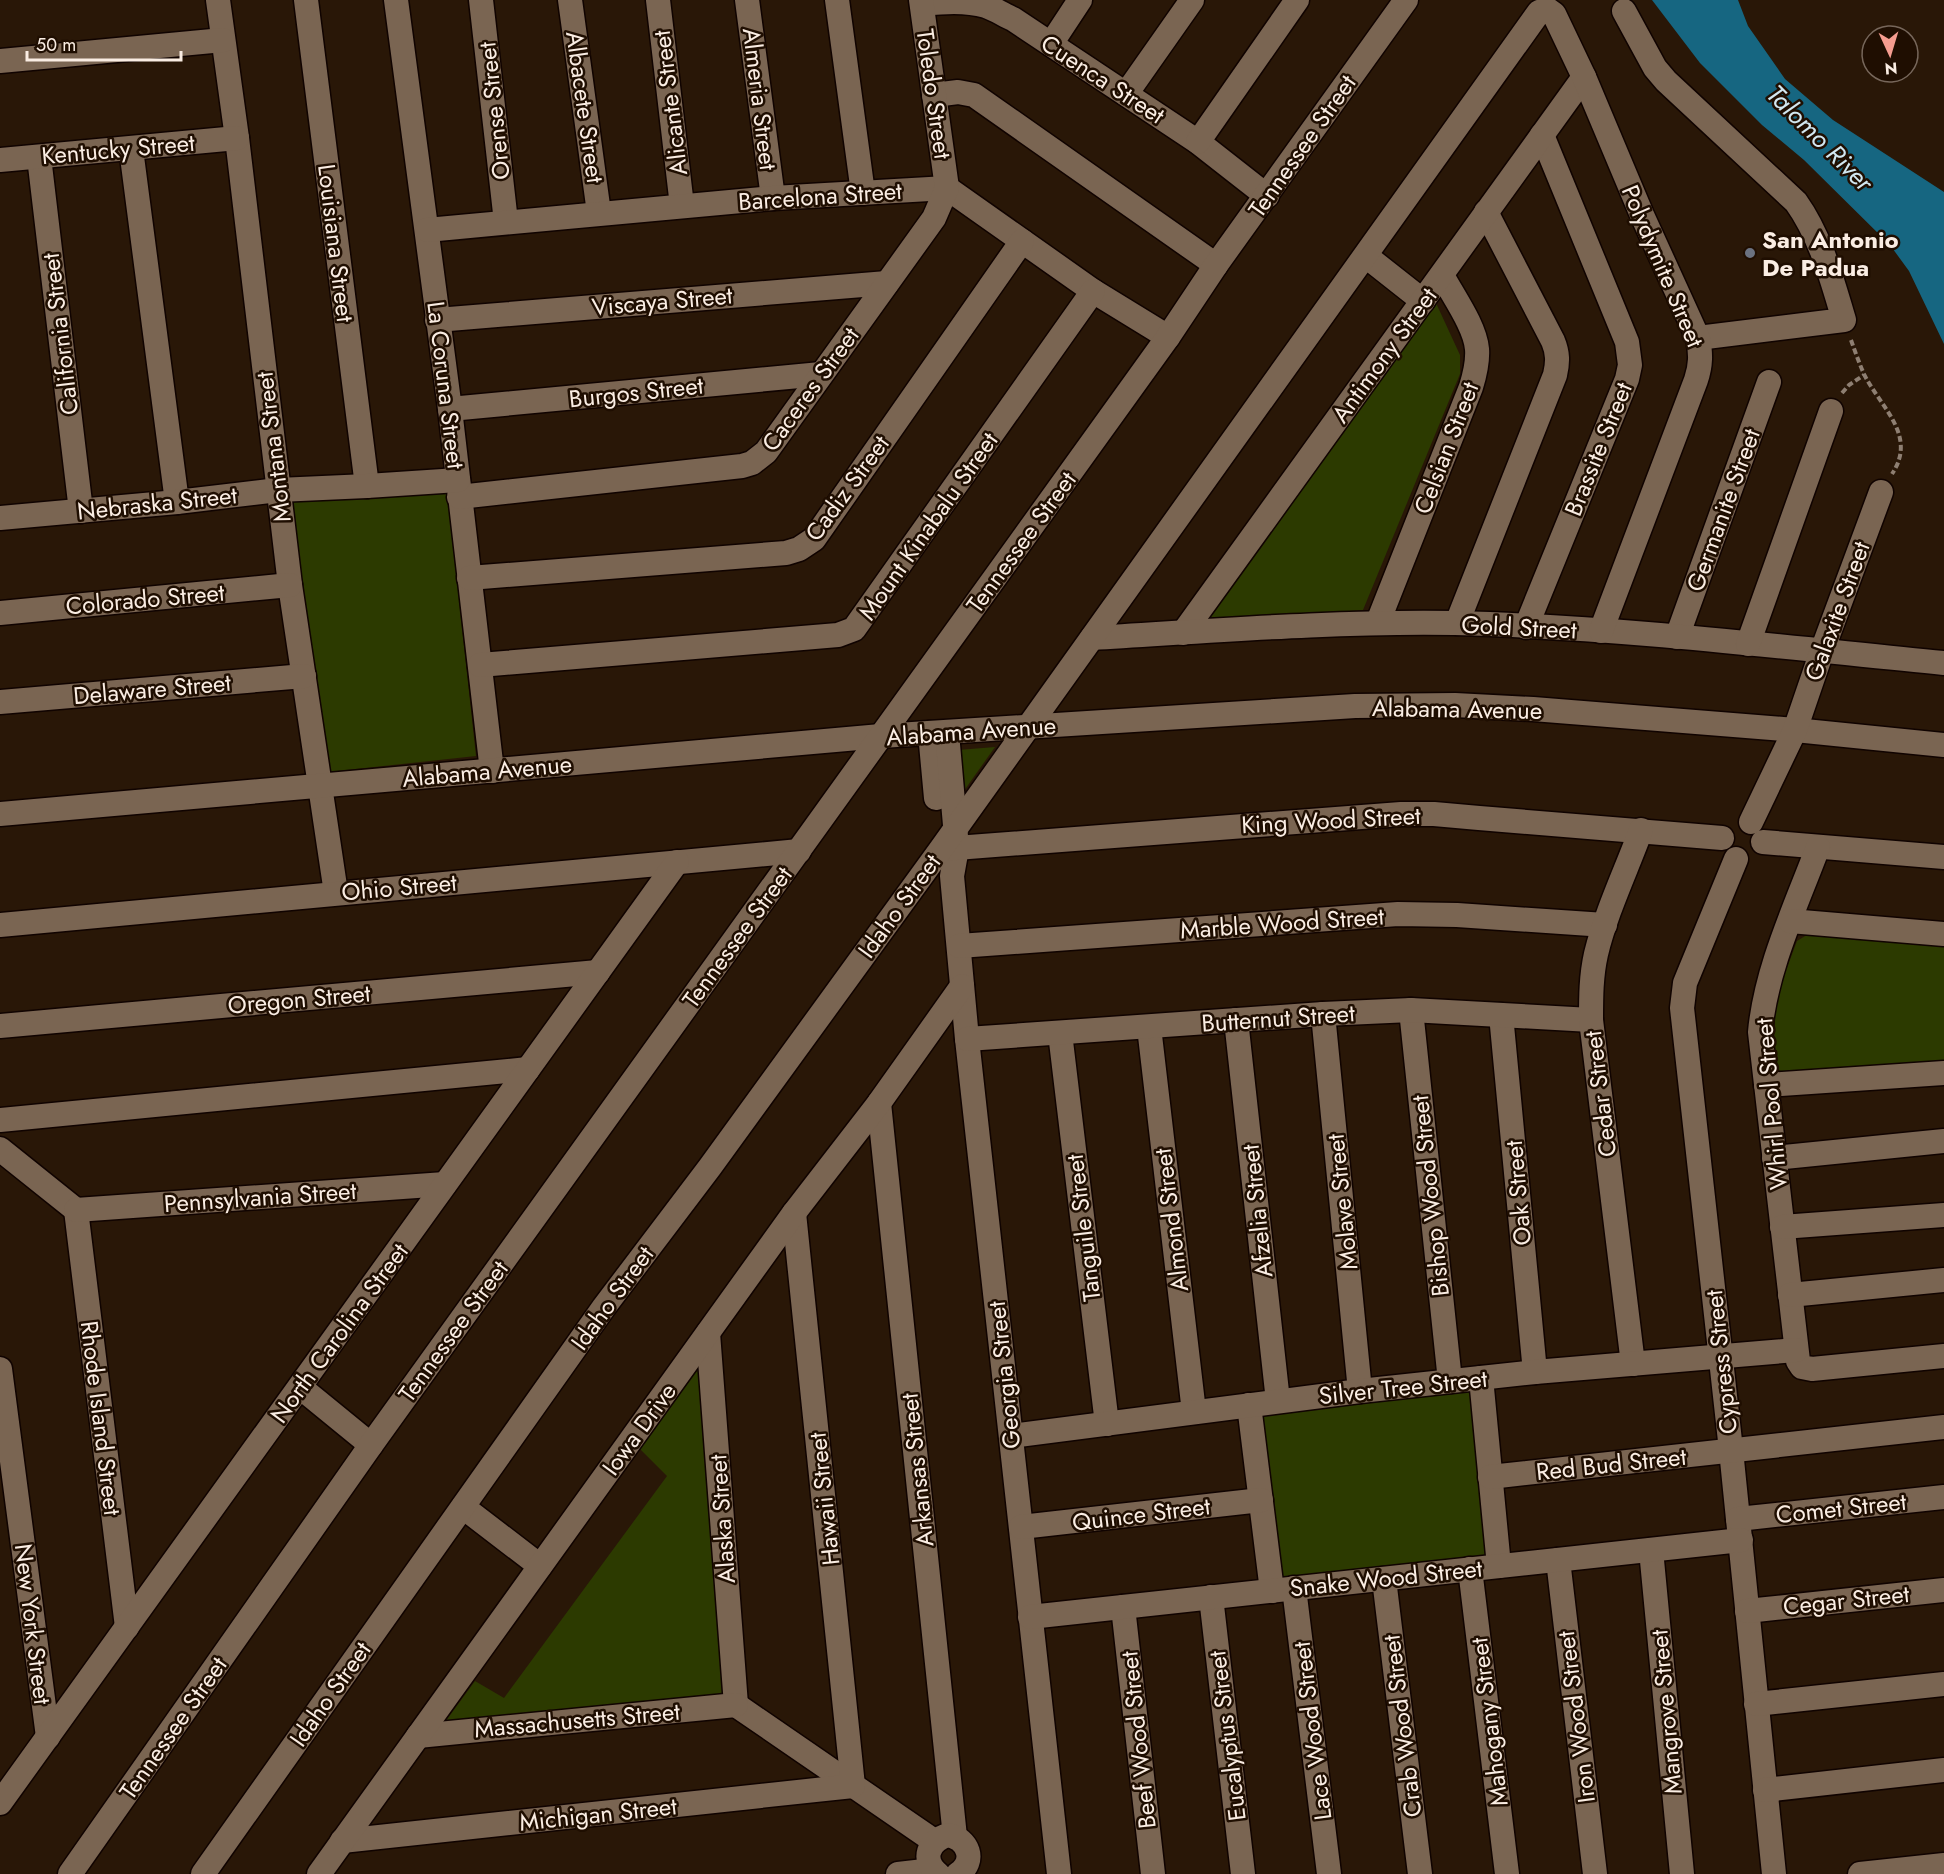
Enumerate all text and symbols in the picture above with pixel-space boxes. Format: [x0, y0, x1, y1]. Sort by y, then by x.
scale bar [27, 24, 182, 62]
north arrow [1860, 24, 1920, 84]
street label: Almeria Street [734, 26, 786, 172]
street label: Cuenca Street [1034, 26, 1172, 132]
street label: Toledo Street [908, 27, 960, 162]
street label: Alicante Street [644, 28, 696, 177]
street label: Albacete Street [557, 29, 613, 185]
text: 50 m [36, 32, 76, 58]
street label: Orense Street [469, 40, 519, 182]
text: N [1884, 57, 1898, 80]
street label: Tennessee Street [1240, 67, 1364, 225]
water label: Talomo River [1758, 76, 1883, 201]
street label: Kentucky Street [40, 125, 196, 173]
street label: Louisiana Street [309, 162, 363, 324]
street label: Barcelona Street [737, 173, 903, 219]
street label: Polydymite Street [1613, 179, 1713, 353]
place label: San Antonio De Padua [1762, 222, 1899, 285]
marker: San Antonio De Padua [1743, 246, 1757, 260]
street label: California Street [33, 251, 87, 417]
street label: Viscaya Street [590, 277, 734, 325]
street label: Antimony Street [1323, 280, 1445, 430]
street label: La Coruna Street [418, 299, 474, 471]
street label: Caceres Street [753, 319, 867, 458]
street label: Burgos Street [567, 368, 705, 416]
street label: Montana Street [246, 370, 300, 524]
street label: Celsian Street [1405, 377, 1487, 519]
street label: Brassite Street [1555, 377, 1641, 521]
street label: Germanite Street [1677, 424, 1769, 596]
street label: Mount Kinabalu Street [850, 425, 1006, 627]
street label: Cadiz Street [797, 428, 898, 548]
street label: Tennessee Street [958, 464, 1084, 620]
street label: Nebraska Street [75, 477, 239, 529]
street label: Galaxite Street [1796, 536, 1879, 686]
street label: Colorado Street [64, 575, 226, 623]
street label: Gold Street [1460, 607, 1578, 648]
street label: Delaware Street [72, 665, 233, 713]
street label: Alabama Avenue [1372, 690, 1542, 728]
street label: Alabama Avenue [885, 708, 1057, 754]
street label: Alabama Avenue [401, 746, 573, 796]
street label: King Wood Street [1240, 798, 1422, 842]
street label: Idaho Street [849, 846, 949, 965]
street label: Tennessee Street [674, 859, 800, 1015]
street label: Ohio Street [340, 865, 458, 909]
street label: Marble Wood Street [1179, 898, 1385, 948]
street label: Oregon Street [226, 975, 372, 1023]
street label: Butternut Street [1200, 995, 1356, 1041]
street label: Whirl Pool Street [1746, 1016, 1796, 1191]
street label: Cedar Street [1575, 1029, 1625, 1159]
street label: Bishop Wood Street [1402, 1093, 1458, 1298]
street label: Molave Street [1317, 1132, 1367, 1272]
street label: Oak Street [1496, 1139, 1540, 1247]
street label: Afzelia Street [1233, 1143, 1281, 1279]
street label: Almond Street [1145, 1146, 1197, 1294]
street label: Tanguile Street [1057, 1152, 1109, 1303]
street label: Pennsylvania Street [163, 1173, 358, 1221]
street label: North Carolina Street [262, 1236, 416, 1430]
street label: Idaho Street [562, 1238, 662, 1357]
street label: Tennessee Street [390, 1253, 516, 1409]
street label: Cypress Street [1696, 1288, 1746, 1436]
street label: Georgia Street [979, 1299, 1029, 1450]
street label: Rhode Island Street [72, 1319, 130, 1518]
street label: Silver Tree Street [1317, 1361, 1489, 1413]
street label: Iowa Drive [593, 1375, 685, 1483]
street label: Arkansas Street [892, 1391, 942, 1548]
street label: Hawaii Street [800, 1431, 848, 1567]
street label: Red Bud Street [1534, 1439, 1688, 1489]
street label: Alaska Street [700, 1453, 744, 1585]
street label: Comet Street [1774, 1484, 1908, 1532]
street label: Quince Street [1070, 1488, 1212, 1540]
street label: New York Street [6, 1542, 60, 1707]
street label: Snake Wood Street [1288, 1550, 1484, 1606]
street label: Cegar Street [1781, 1576, 1911, 1624]
street label: Mangrove Street [1641, 1628, 1691, 1796]
street label: Iron Wood Street [1548, 1629, 1604, 1805]
street label: Crab Wood Street [1373, 1633, 1431, 1819]
street label: Idaho Street [281, 1634, 379, 1754]
street label: Mahogany Street [1461, 1636, 1517, 1808]
street label: Lace Wood Street [1284, 1640, 1340, 1822]
street label: Tennessee Street [111, 1649, 235, 1807]
street label: Beef Wood Street [1111, 1649, 1165, 1831]
street label: Eucalyptus Street [1199, 1649, 1255, 1823]
street label: Massachusetts Street [473, 1694, 681, 1746]
street label: Michigan Street [517, 1788, 679, 1840]

